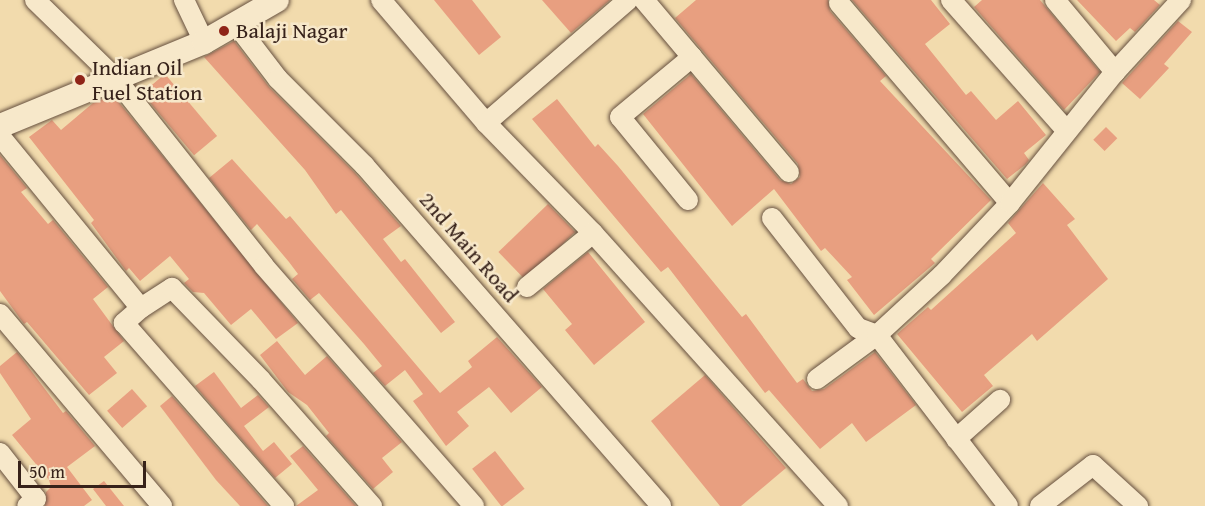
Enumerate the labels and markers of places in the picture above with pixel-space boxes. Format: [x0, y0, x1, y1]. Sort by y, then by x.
place label: Balaji Nagar [236, 18, 348, 44]
marker: Balaji Nagar [217, 24, 231, 38]
place label: Indian Oil Fuel Station [92, 54, 202, 106]
marker: Indian Oil Fuel Station [73, 73, 87, 87]

